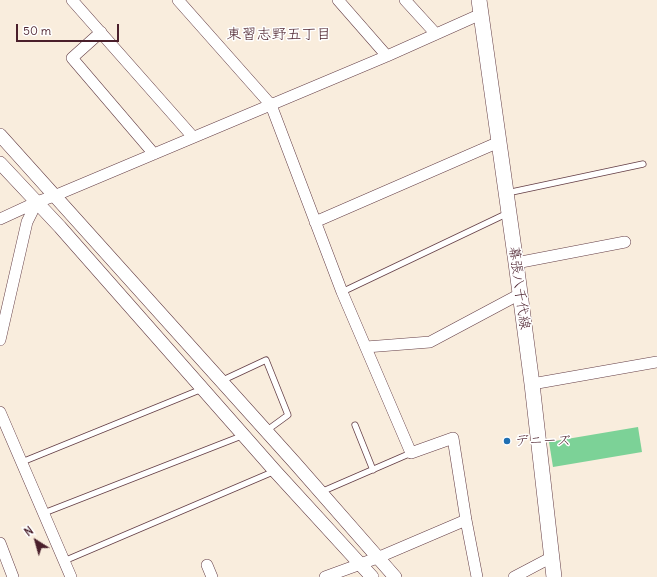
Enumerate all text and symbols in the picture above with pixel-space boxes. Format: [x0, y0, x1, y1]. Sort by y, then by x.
scale bar [18, 16, 121, 42]
text: 50 m [23, 23, 51, 38]
district label: 東習志野五丁目 [227, 26, 331, 44]
street label: 幕張八千代線 [505, 245, 533, 331]
place label: デニーズ [515, 433, 571, 449]
marker: デニーズ [502, 436, 512, 446]
north arrow [16, 521, 56, 561]
text: N [22, 524, 36, 539]

